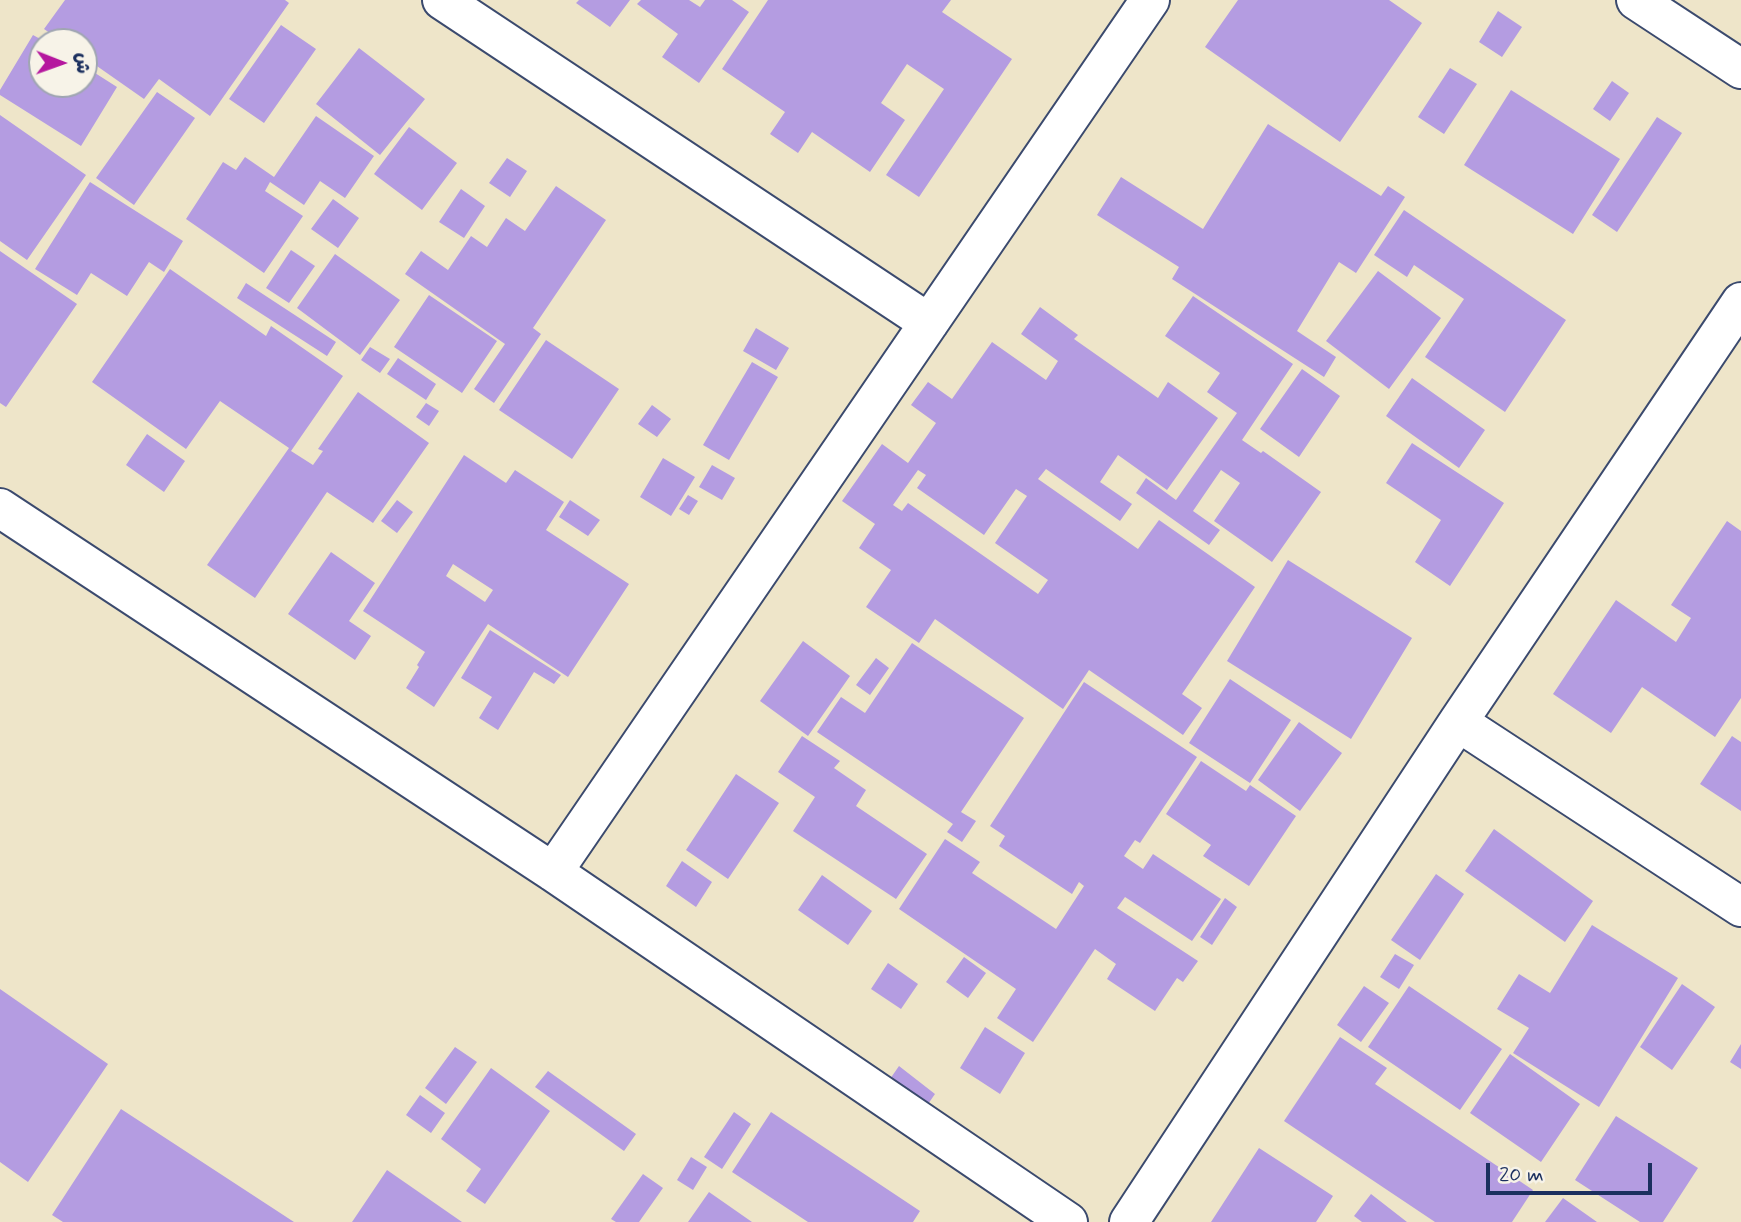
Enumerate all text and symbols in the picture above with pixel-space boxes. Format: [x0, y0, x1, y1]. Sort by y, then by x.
north arrow [28, 28, 98, 98]
text: ش [70, 53, 95, 74]
scale bar [1489, 1148, 1655, 1192]
text: 20 m [1499, 1161, 1544, 1189]

